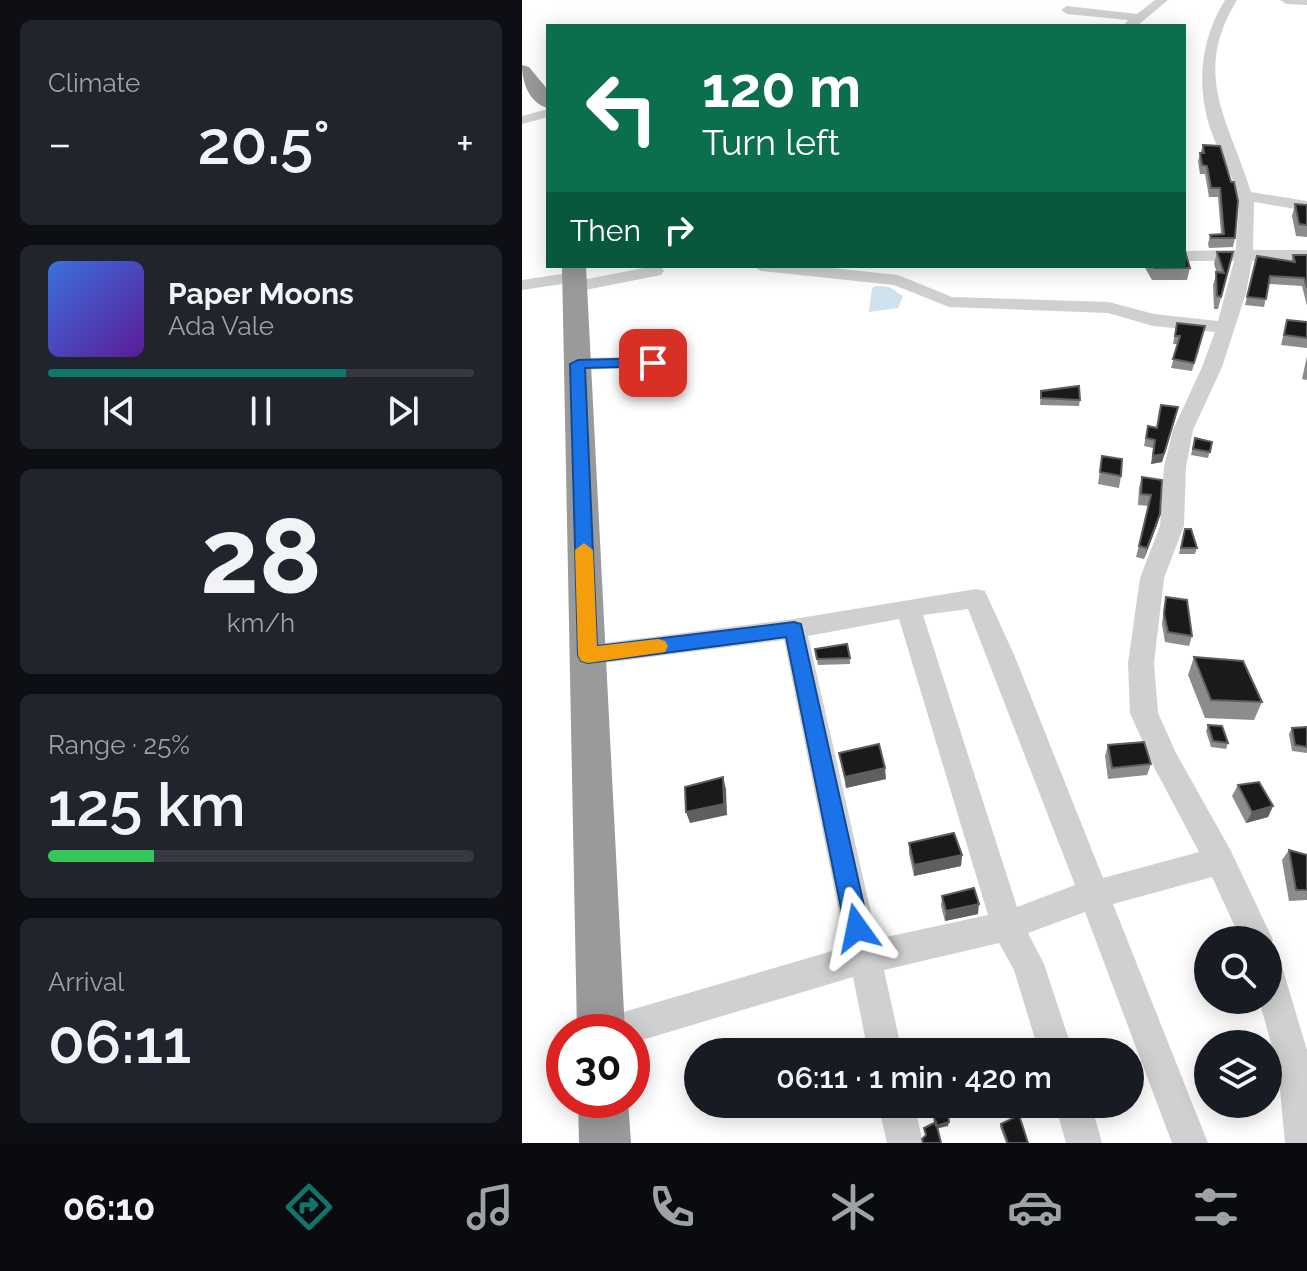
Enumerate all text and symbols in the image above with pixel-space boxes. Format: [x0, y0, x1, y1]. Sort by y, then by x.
text: 120 m [702, 54, 861, 120]
icon: left [570, 56, 674, 160]
text: Climate [48, 68, 140, 98]
text: 20.5° [198, 108, 330, 178]
text: − [48, 118, 72, 169]
text: + [456, 118, 474, 169]
text: Turn left [702, 121, 840, 163]
icon: right [657, 208, 701, 252]
text: Then [570, 213, 641, 248]
text: Paper Moons [168, 276, 354, 311]
text: Ada Vale [168, 311, 274, 341]
pin [619, 329, 687, 397]
icon: arrive [631, 341, 675, 385]
icon: previous [97, 389, 141, 433]
icon: pause [239, 389, 283, 433]
icon: next [381, 389, 425, 433]
text: 28 [200, 495, 322, 617]
text: km/h [227, 608, 295, 638]
text: Range · 25% [48, 730, 190, 760]
text: 125 km [48, 770, 246, 840]
position arrow [815, 886, 899, 970]
map controls [1194, 926, 1282, 1118]
button: search [1194, 926, 1282, 1014]
text: Arrival [48, 967, 124, 997]
text: 06:11 [48, 1007, 191, 1077]
speed limit sign: 30 [546, 1014, 650, 1118]
button: layers [1194, 1030, 1282, 1118]
text: 06:11 · 1 min · 420 m [776, 1060, 1052, 1095]
icon: directions [281, 1179, 337, 1235]
icon: music [462, 1179, 518, 1235]
icon: phone [644, 1179, 700, 1235]
icon: climate [825, 1179, 881, 1235]
icon: car [1007, 1179, 1063, 1235]
icon: filters [1188, 1179, 1244, 1235]
text: 06:10 [63, 1186, 155, 1228]

